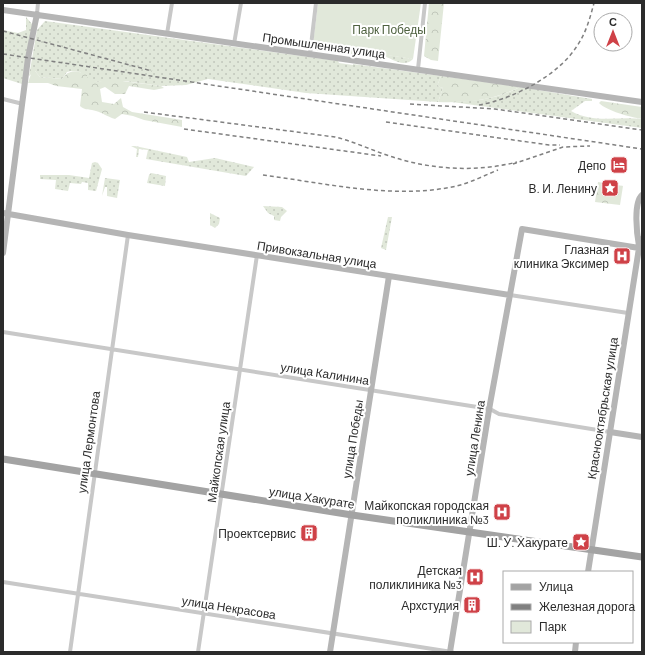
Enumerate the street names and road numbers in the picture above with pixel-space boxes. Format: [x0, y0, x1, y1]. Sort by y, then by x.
street label: Промышленная улица [262, 29, 387, 62]
street label: Привокзальная улица [256, 238, 378, 271]
street label: Краснооктябрьская улица [584, 336, 621, 480]
street label: улица Калинина [280, 359, 371, 388]
street label: улица Лермонтова [74, 390, 103, 494]
street label: улица Победы [339, 399, 366, 479]
street label: улица Ленина [461, 399, 488, 477]
street label: Майкопская улица [204, 400, 233, 504]
street label: улица Хакурате [268, 483, 356, 512]
street label: улица Некрасова [181, 593, 277, 622]

